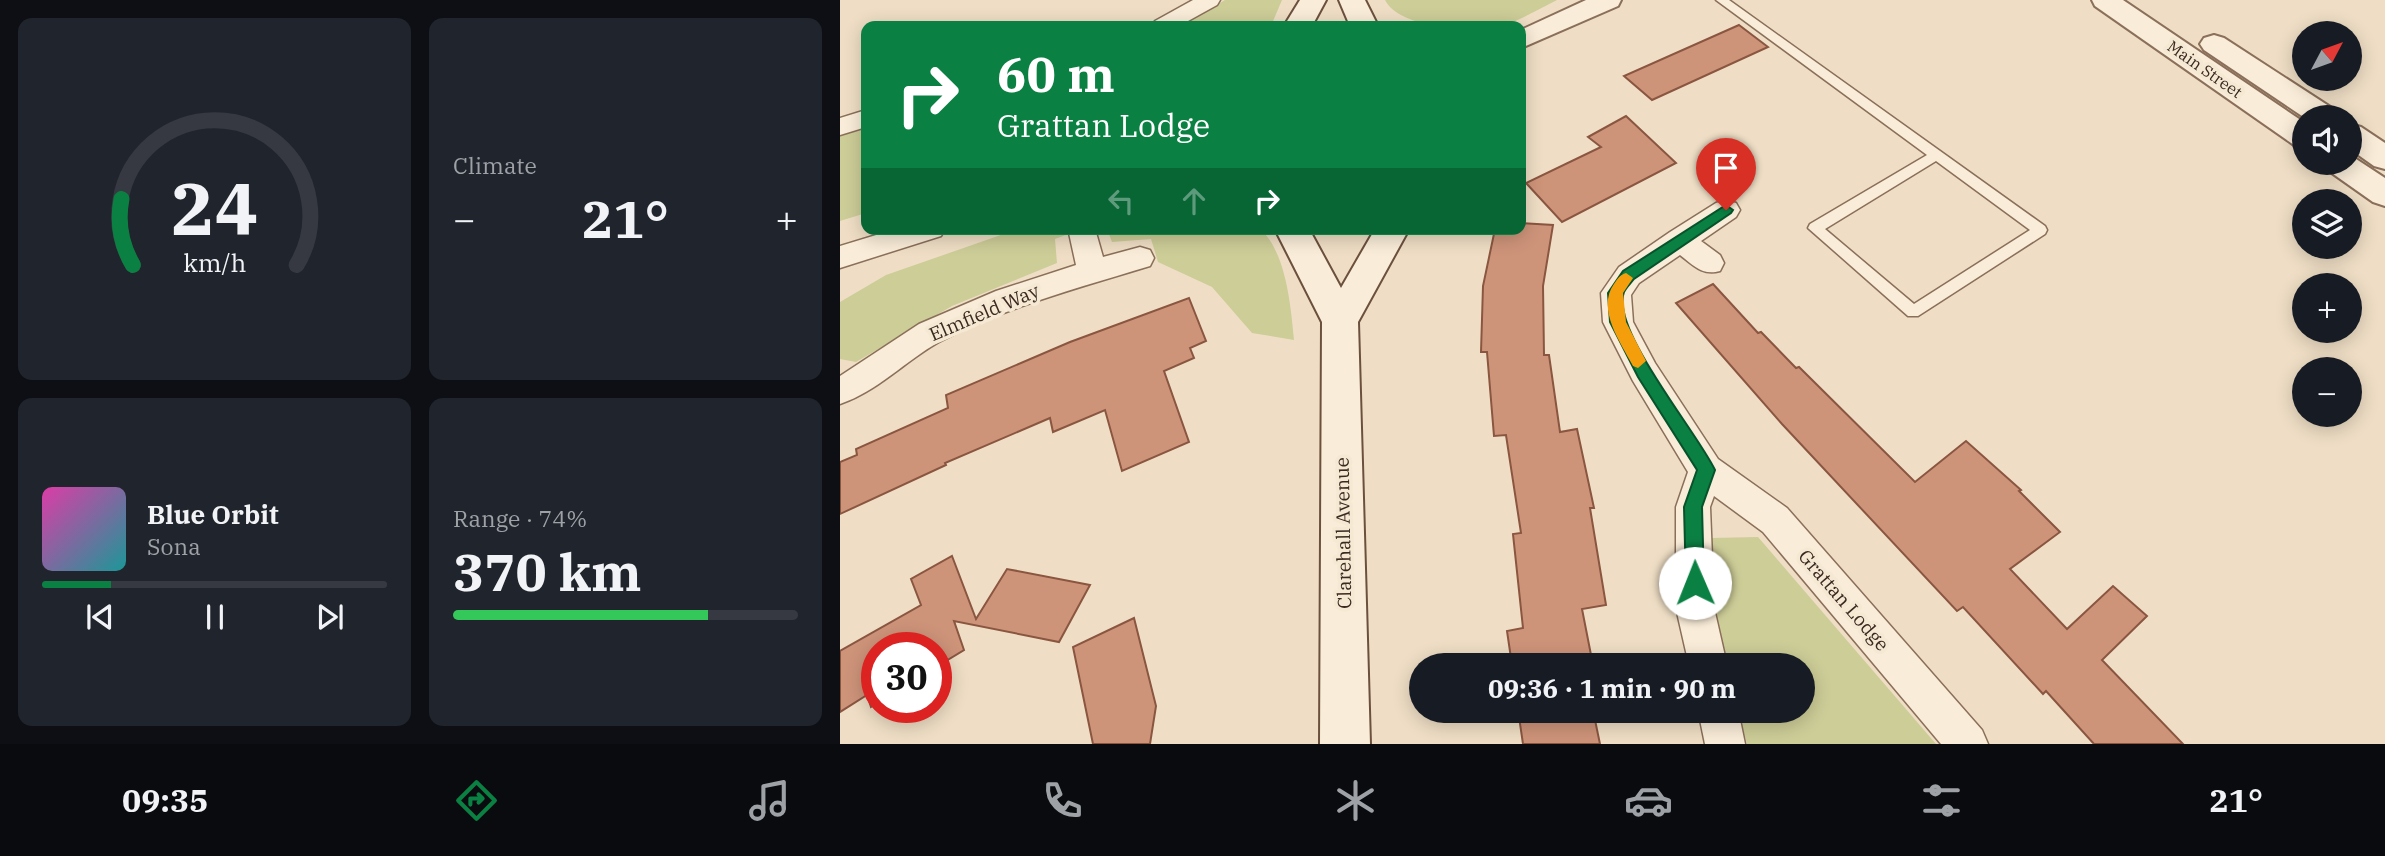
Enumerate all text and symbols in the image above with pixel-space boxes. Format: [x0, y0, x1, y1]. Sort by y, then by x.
north arrow [2292, 21, 2362, 91]
map controls [2292, 21, 2362, 427]
street label: Main Street [2164, 36, 2246, 102]
text: 60 m [997, 42, 1115, 105]
icon: right [882, 49, 973, 140]
text: Grattan Lodge [997, 104, 1210, 146]
button: sound [2292, 105, 2362, 175]
pin [1696, 138, 1756, 210]
icon: arrive [1707, 149, 1745, 187]
text: Climate [453, 150, 537, 180]
text: 24 [171, 160, 258, 255]
icon: left [1102, 182, 1140, 220]
icon: ahead [1175, 182, 1213, 220]
icon: right [1248, 182, 1286, 220]
text: 21° [582, 185, 669, 252]
button: layers [2292, 189, 2362, 259]
text: − [453, 194, 476, 243]
text: + [775, 194, 798, 243]
text: km/h [183, 246, 246, 279]
button: + [2292, 273, 2362, 343]
street label: Elmfield Way [925, 278, 1044, 346]
button: − [2292, 357, 2362, 427]
street label: Clarehall Avenue [1330, 457, 1356, 609]
text: Blue Orbit [147, 497, 279, 531]
text: Range · 74% [453, 503, 587, 533]
text: Sona [147, 531, 201, 561]
text: 370 km [453, 538, 642, 605]
street label: Grattan Lodge [1793, 544, 1895, 656]
position arrow [1658, 546, 1732, 620]
icon: previous [81, 598, 119, 636]
icon: pause [196, 598, 234, 636]
icon: next [311, 598, 349, 636]
speed limit sign: 30 [861, 632, 952, 723]
text: 09:36 · 1 min · 90 m [1488, 671, 1736, 705]
icon: directions [452, 776, 501, 825]
icon: music [745, 776, 794, 825]
icon: phone [1038, 776, 1087, 825]
icon: climate [1331, 776, 1380, 825]
icon: car [1624, 776, 1673, 825]
icon: filters [1917, 776, 1966, 825]
text: 09:35 [122, 779, 208, 821]
text: 21° [2210, 779, 2263, 821]

